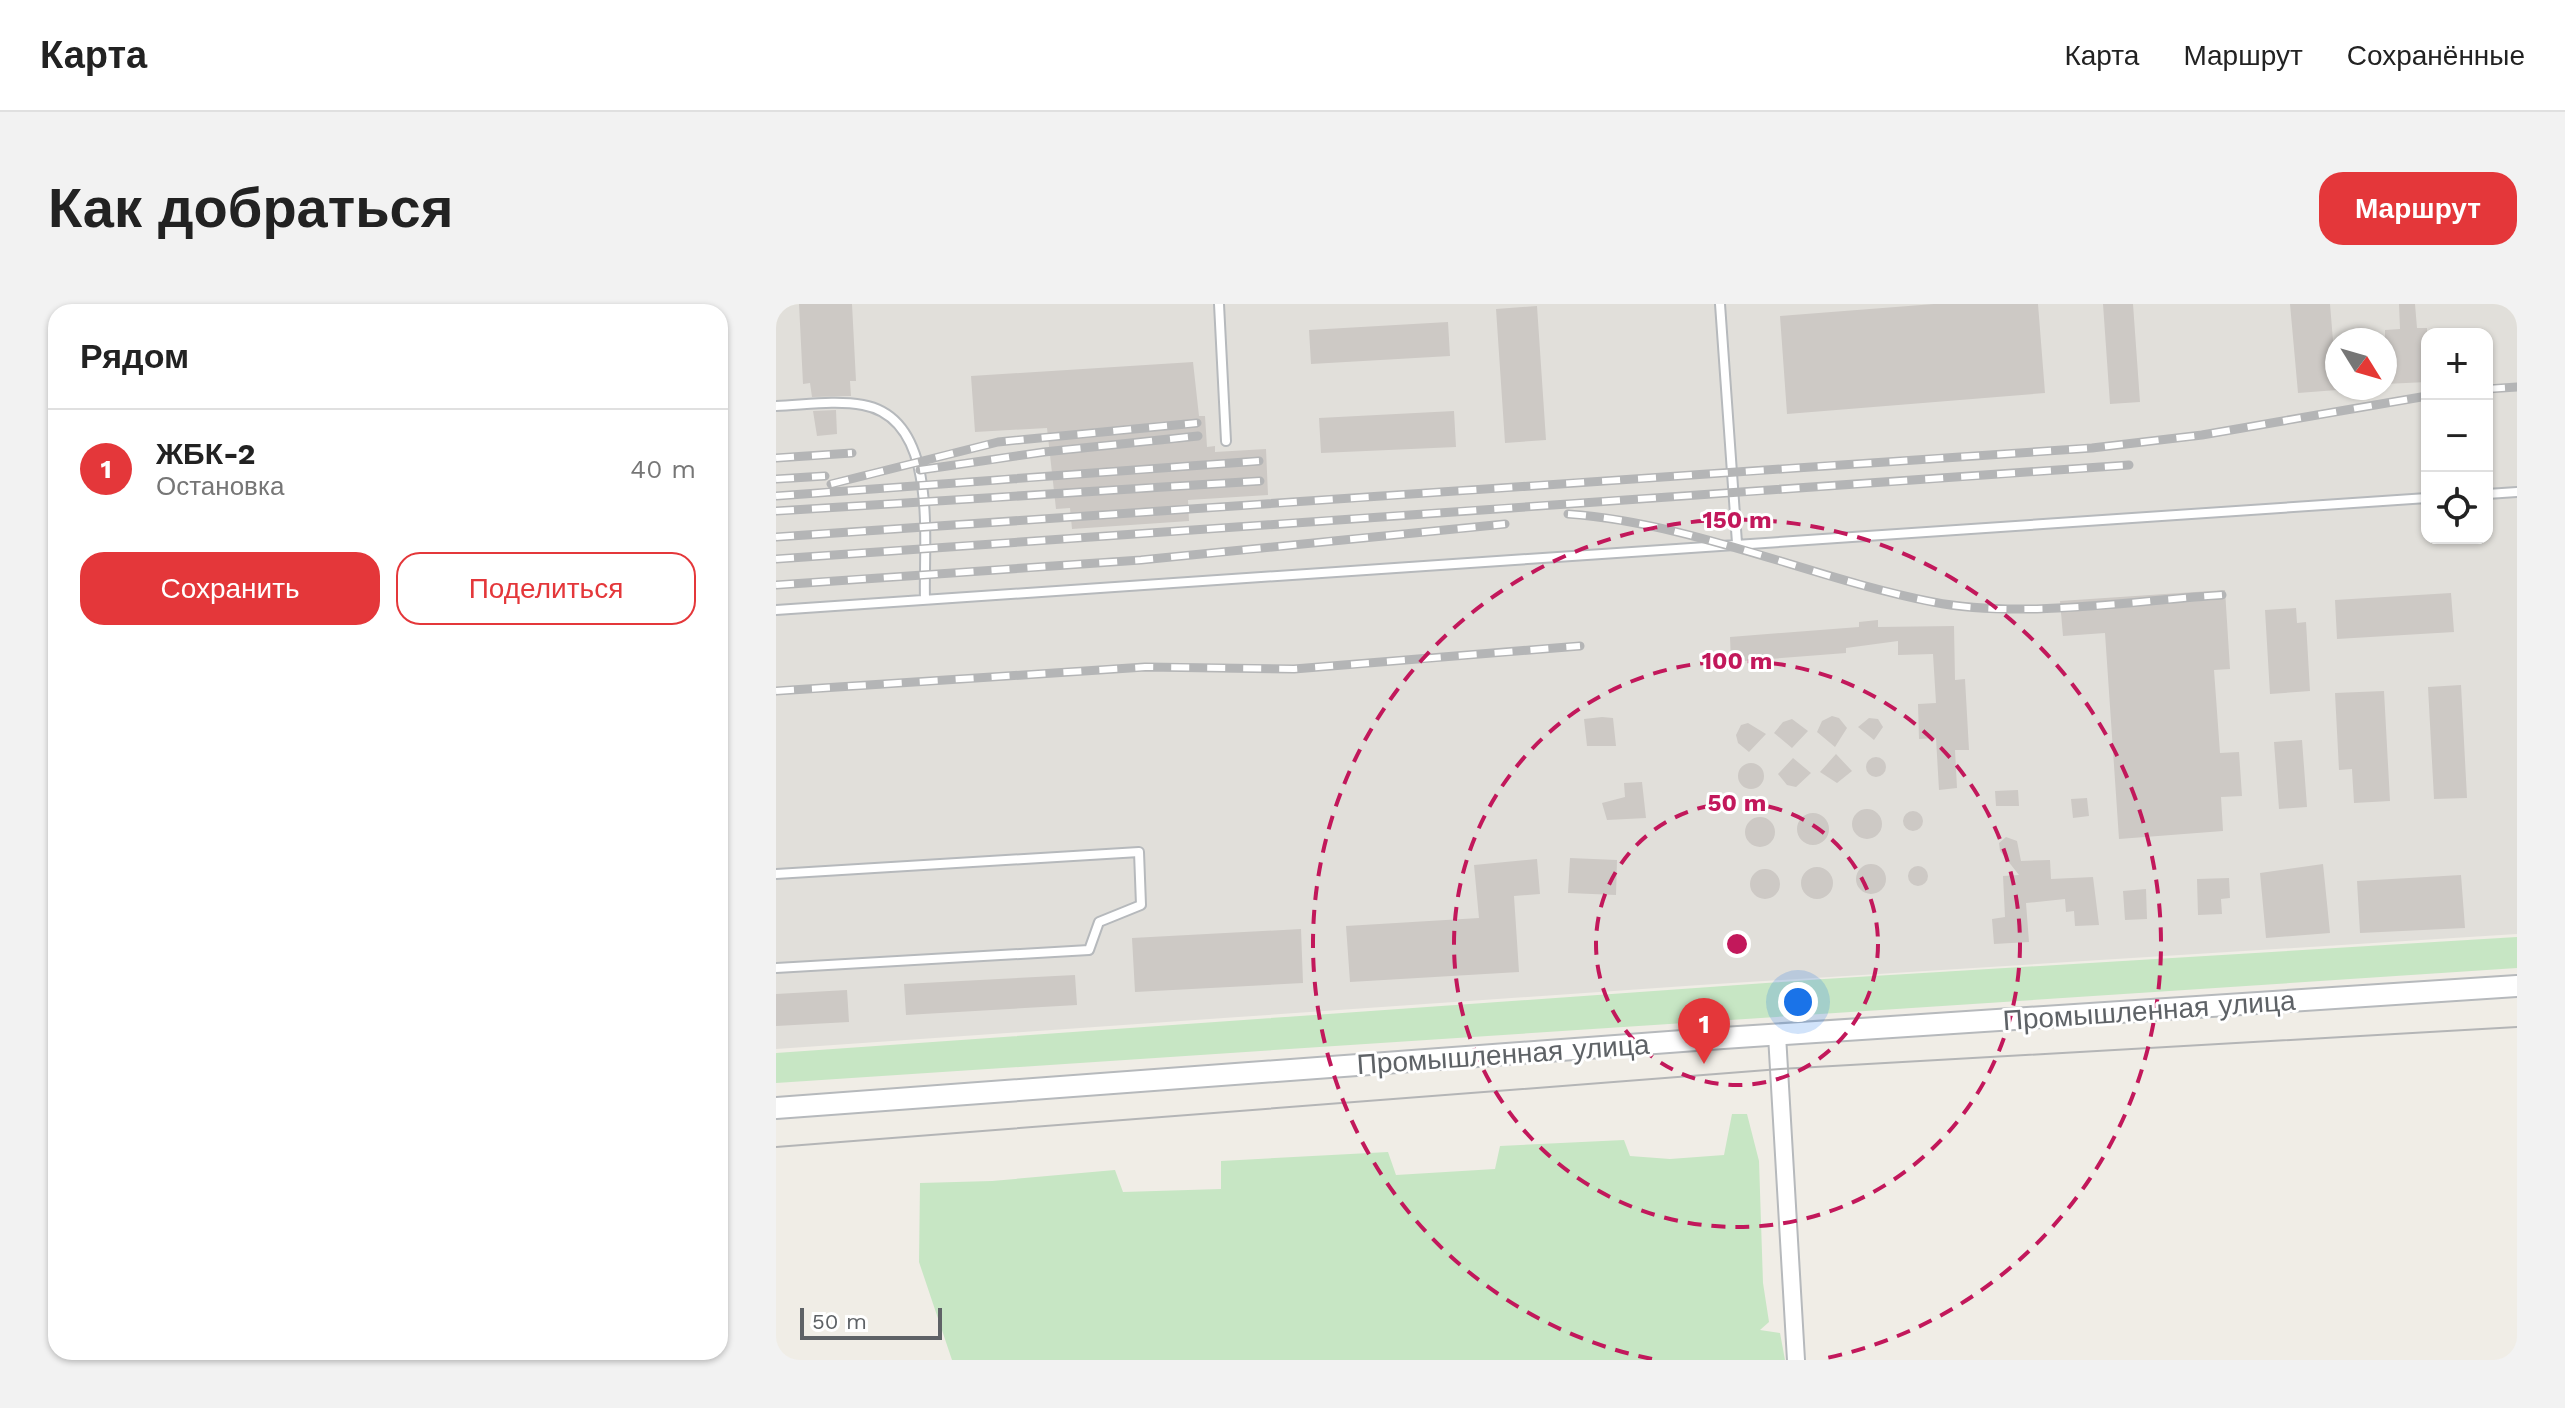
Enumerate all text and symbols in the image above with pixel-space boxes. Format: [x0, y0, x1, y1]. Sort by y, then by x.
text: Карта [40, 33, 147, 77]
text: Карта [2064, 39, 2139, 72]
text: Маршрут [2183, 39, 2303, 72]
text: Сохранённые [2347, 39, 2525, 72]
button: Маршрут [2319, 172, 2517, 245]
text: Как добраться [48, 175, 453, 241]
north arrow [2325, 328, 2397, 400]
map controls [2421, 328, 2493, 544]
button: + [2421, 328, 2493, 400]
text: Рядом [80, 336, 189, 376]
button: − [2421, 400, 2493, 472]
text: ЖБК-2 [156, 436, 255, 471]
text: 1 [100, 454, 112, 484]
text: 40 m [630, 454, 696, 484]
text: Остановка [156, 471, 284, 501]
button: locate [2421, 472, 2493, 544]
text: 150 m [1702, 506, 1772, 534]
button: Сохранить [80, 552, 380, 625]
button: Поделиться [396, 552, 696, 625]
text: 100 m [1702, 647, 1772, 675]
text: 50 m [1708, 789, 1766, 817]
centre of rings [1723, 930, 1751, 958]
your location [1778, 982, 1818, 1022]
street label: Промышленная улица [2002, 984, 2297, 1037]
pin: 1 [1678, 998, 1730, 1064]
street label: Промышленная улица [1356, 1028, 1651, 1081]
scale bar [800, 1304, 942, 1340]
text: 50 m [812, 1309, 867, 1334]

